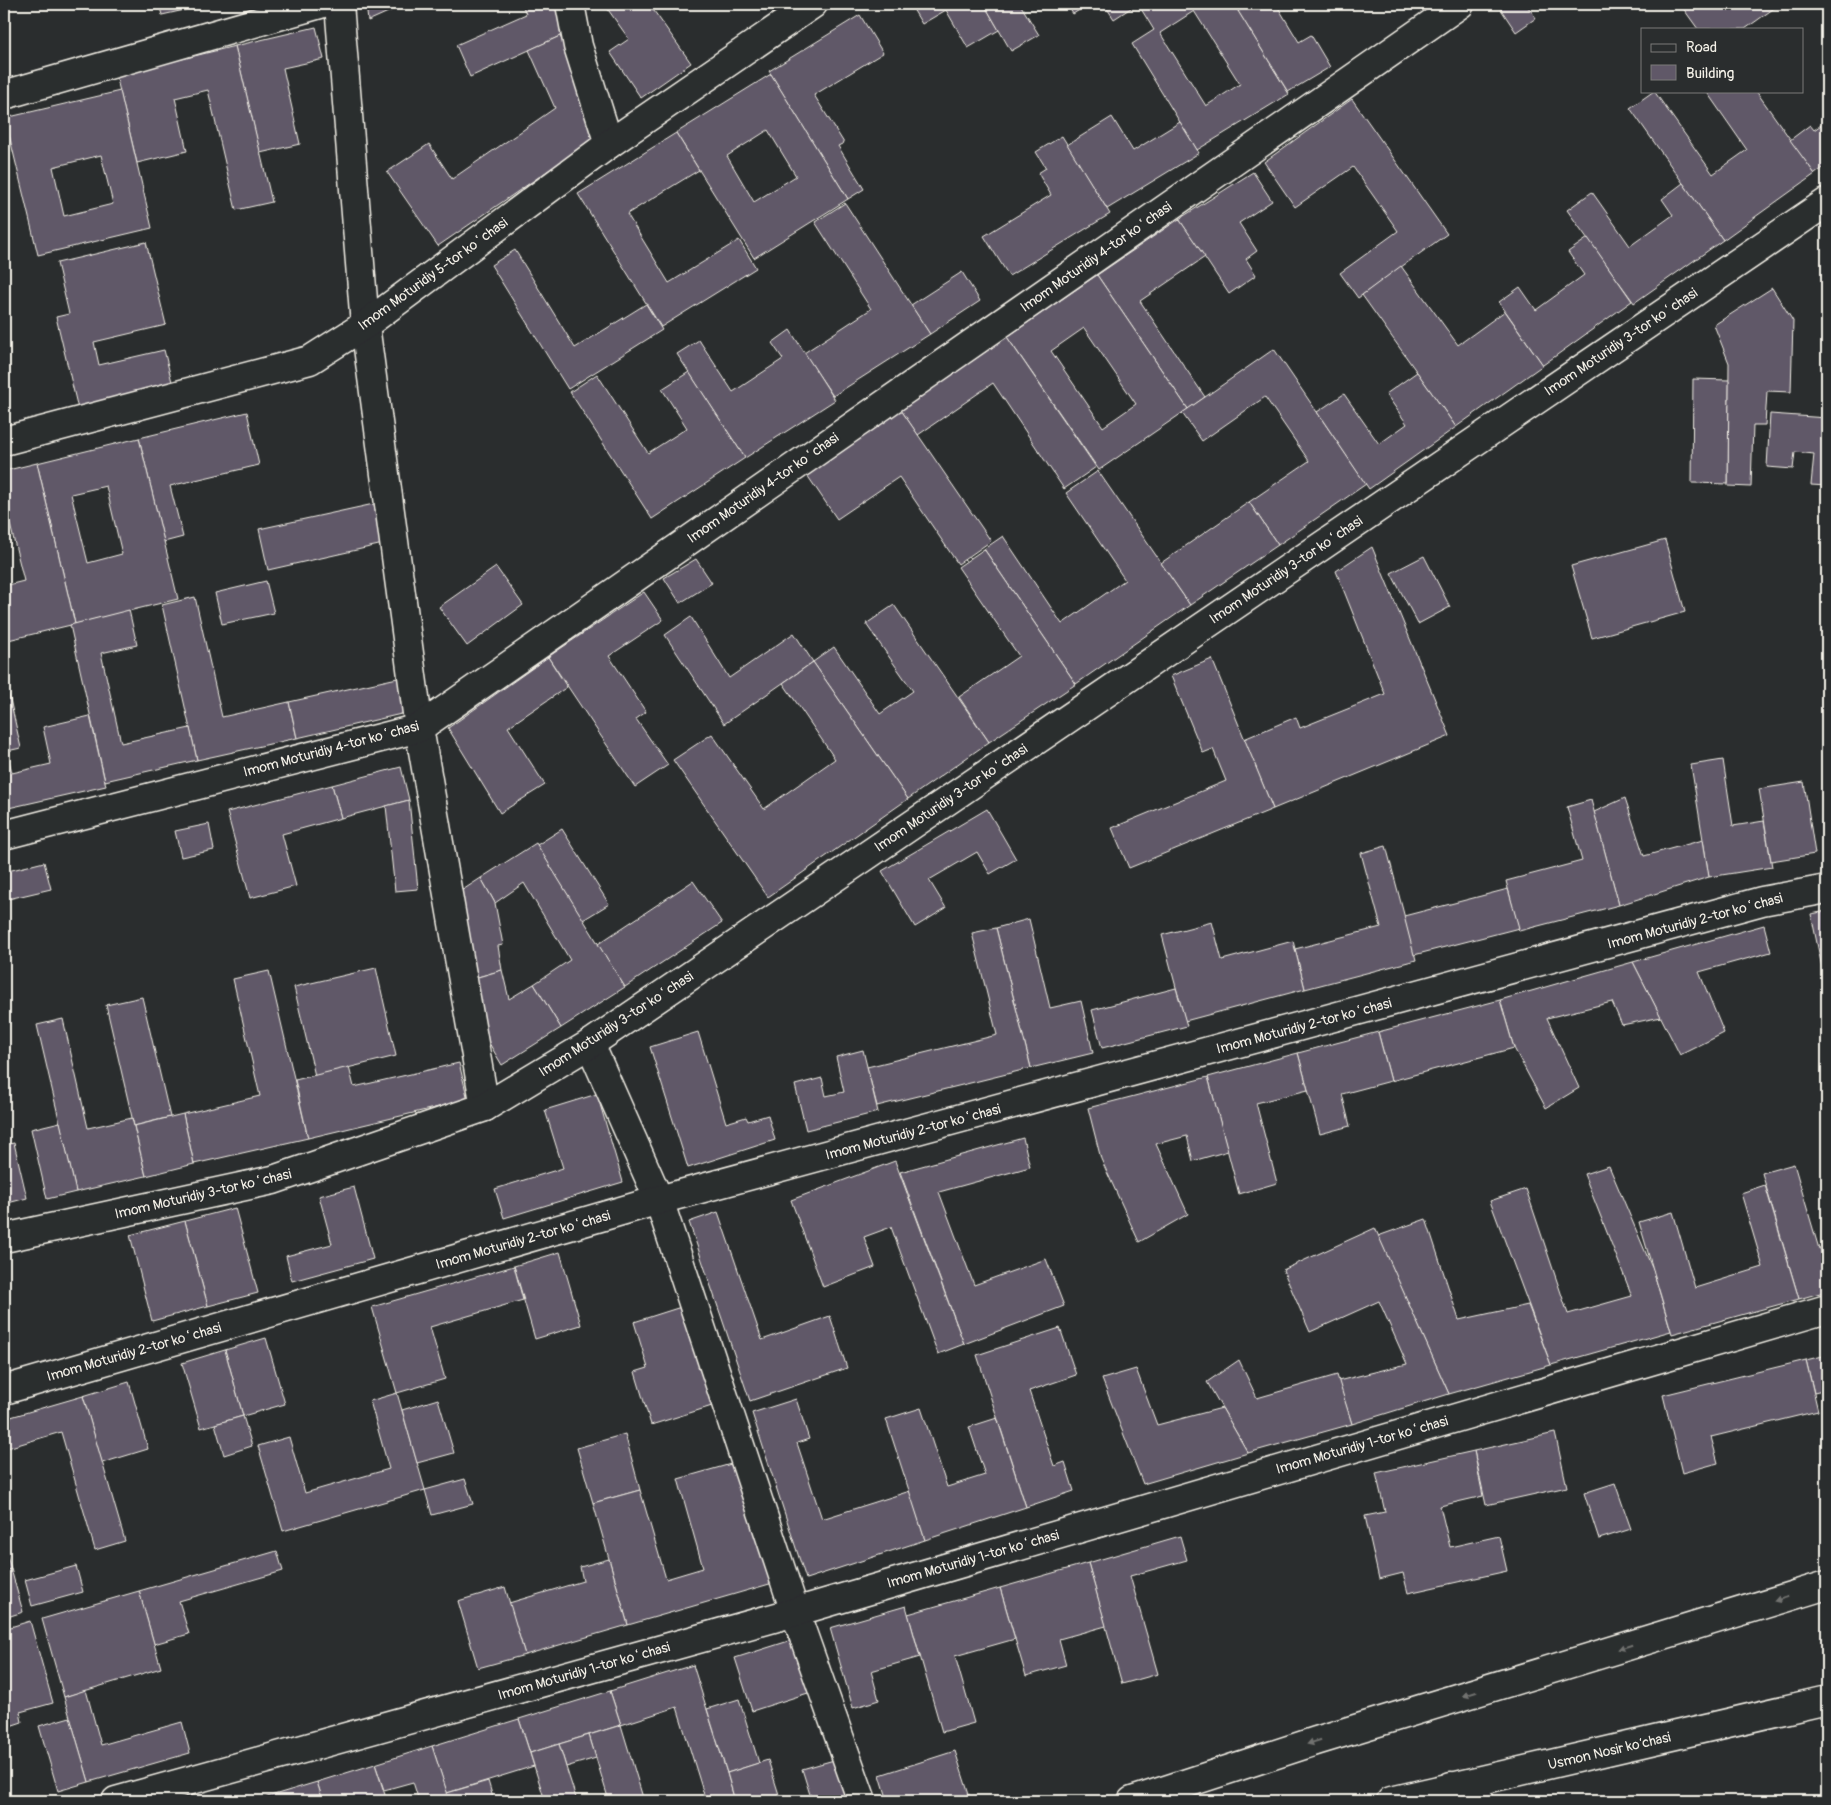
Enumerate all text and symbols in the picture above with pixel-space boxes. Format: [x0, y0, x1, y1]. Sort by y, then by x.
legend [1641, 28, 1804, 92]
text: Road [1686, 38, 1717, 57]
text: Building [1686, 64, 1734, 83]
street label: Imom Moturidiy 4-tor koʻchasi [1017, 198, 1175, 316]
street label: Imom Moturidiy 5-tor koʻchasi [355, 214, 511, 334]
street label: Imom Moturidiy 3-tor koʻchasi [1541, 284, 1701, 400]
street label: Imom Moturidiy 4-tor koʻchasi [684, 429, 842, 547]
street label: Imom Moturidiy 3-tor koʻchasi [1206, 512, 1366, 628]
street label: Imom Moturidiy 4-tor koʻchasi [241, 717, 421, 781]
street label: Imom Moturidiy 3-tor koʻchasi [871, 740, 1031, 856]
street label: Imom Moturidiy 2-tor koʻchasi [1605, 889, 1785, 953]
street label: Imom Moturidiy 3-tor koʻchasi [536, 967, 697, 1080]
street label: Imom Moturidiy 2-tor koʻchasi [1214, 994, 1394, 1058]
street label: Imom Moturidiy 2-tor koʻchasi [823, 1100, 1003, 1164]
street label: Imom Moturidiy 3-tor koʻchasi [113, 1165, 293, 1223]
street label: Imom Moturidiy 2-tor koʻchasi [434, 1207, 613, 1273]
street label: Imom Moturidiy 2-tor koʻchasi [45, 1319, 224, 1385]
street label: Imom Moturidiy 1-tor koʻchasi [1274, 1412, 1451, 1478]
street label: Imom Moturidiy 1-tor koʻchasi [885, 1526, 1062, 1592]
one-way arrow [1773, 1596, 1788, 1604]
street label: Imom Moturidiy 1-tor koʻchasi [496, 1638, 673, 1704]
one-way arrow [1618, 1643, 1633, 1651]
one-way arrow [1462, 1691, 1477, 1699]
street label: Usmon Nosir ko‘chasi [1546, 1728, 1673, 1773]
one-way arrow [1307, 1739, 1322, 1746]

